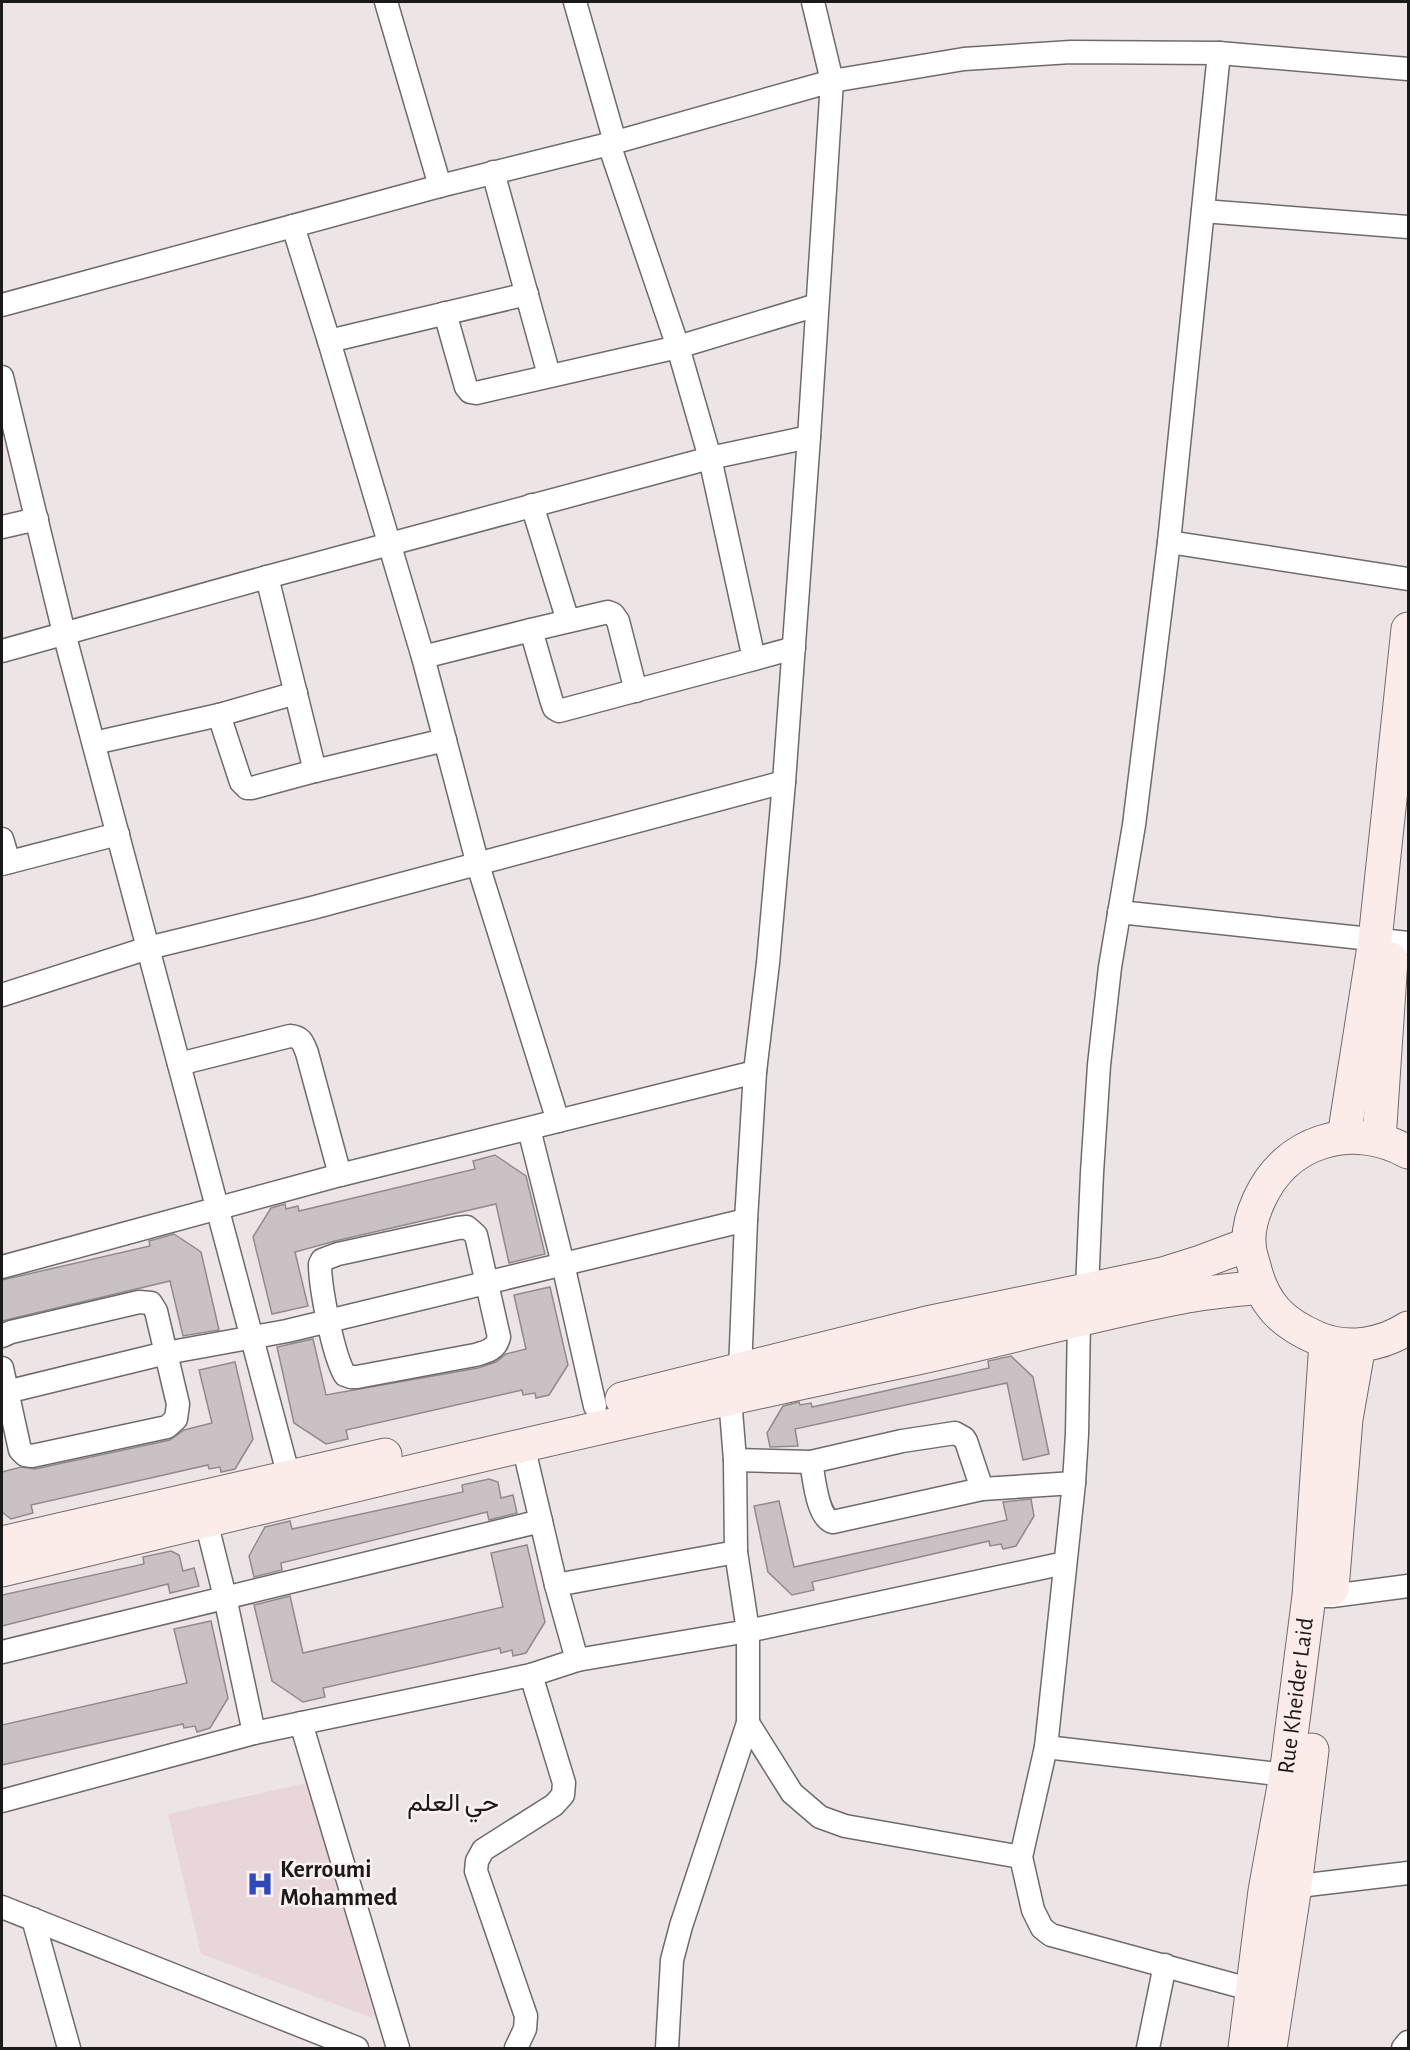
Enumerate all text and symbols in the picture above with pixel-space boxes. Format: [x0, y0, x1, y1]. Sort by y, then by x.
street label: Rue Kheider Laid [1274, 1616, 1318, 1775]
district label: حي العلم [407, 1790, 499, 1823]
place label: Kerroumi Mohammed [280, 1858, 398, 1910]
hospital icon: Kerroumi Mohammed [245, 1869, 275, 1899]

